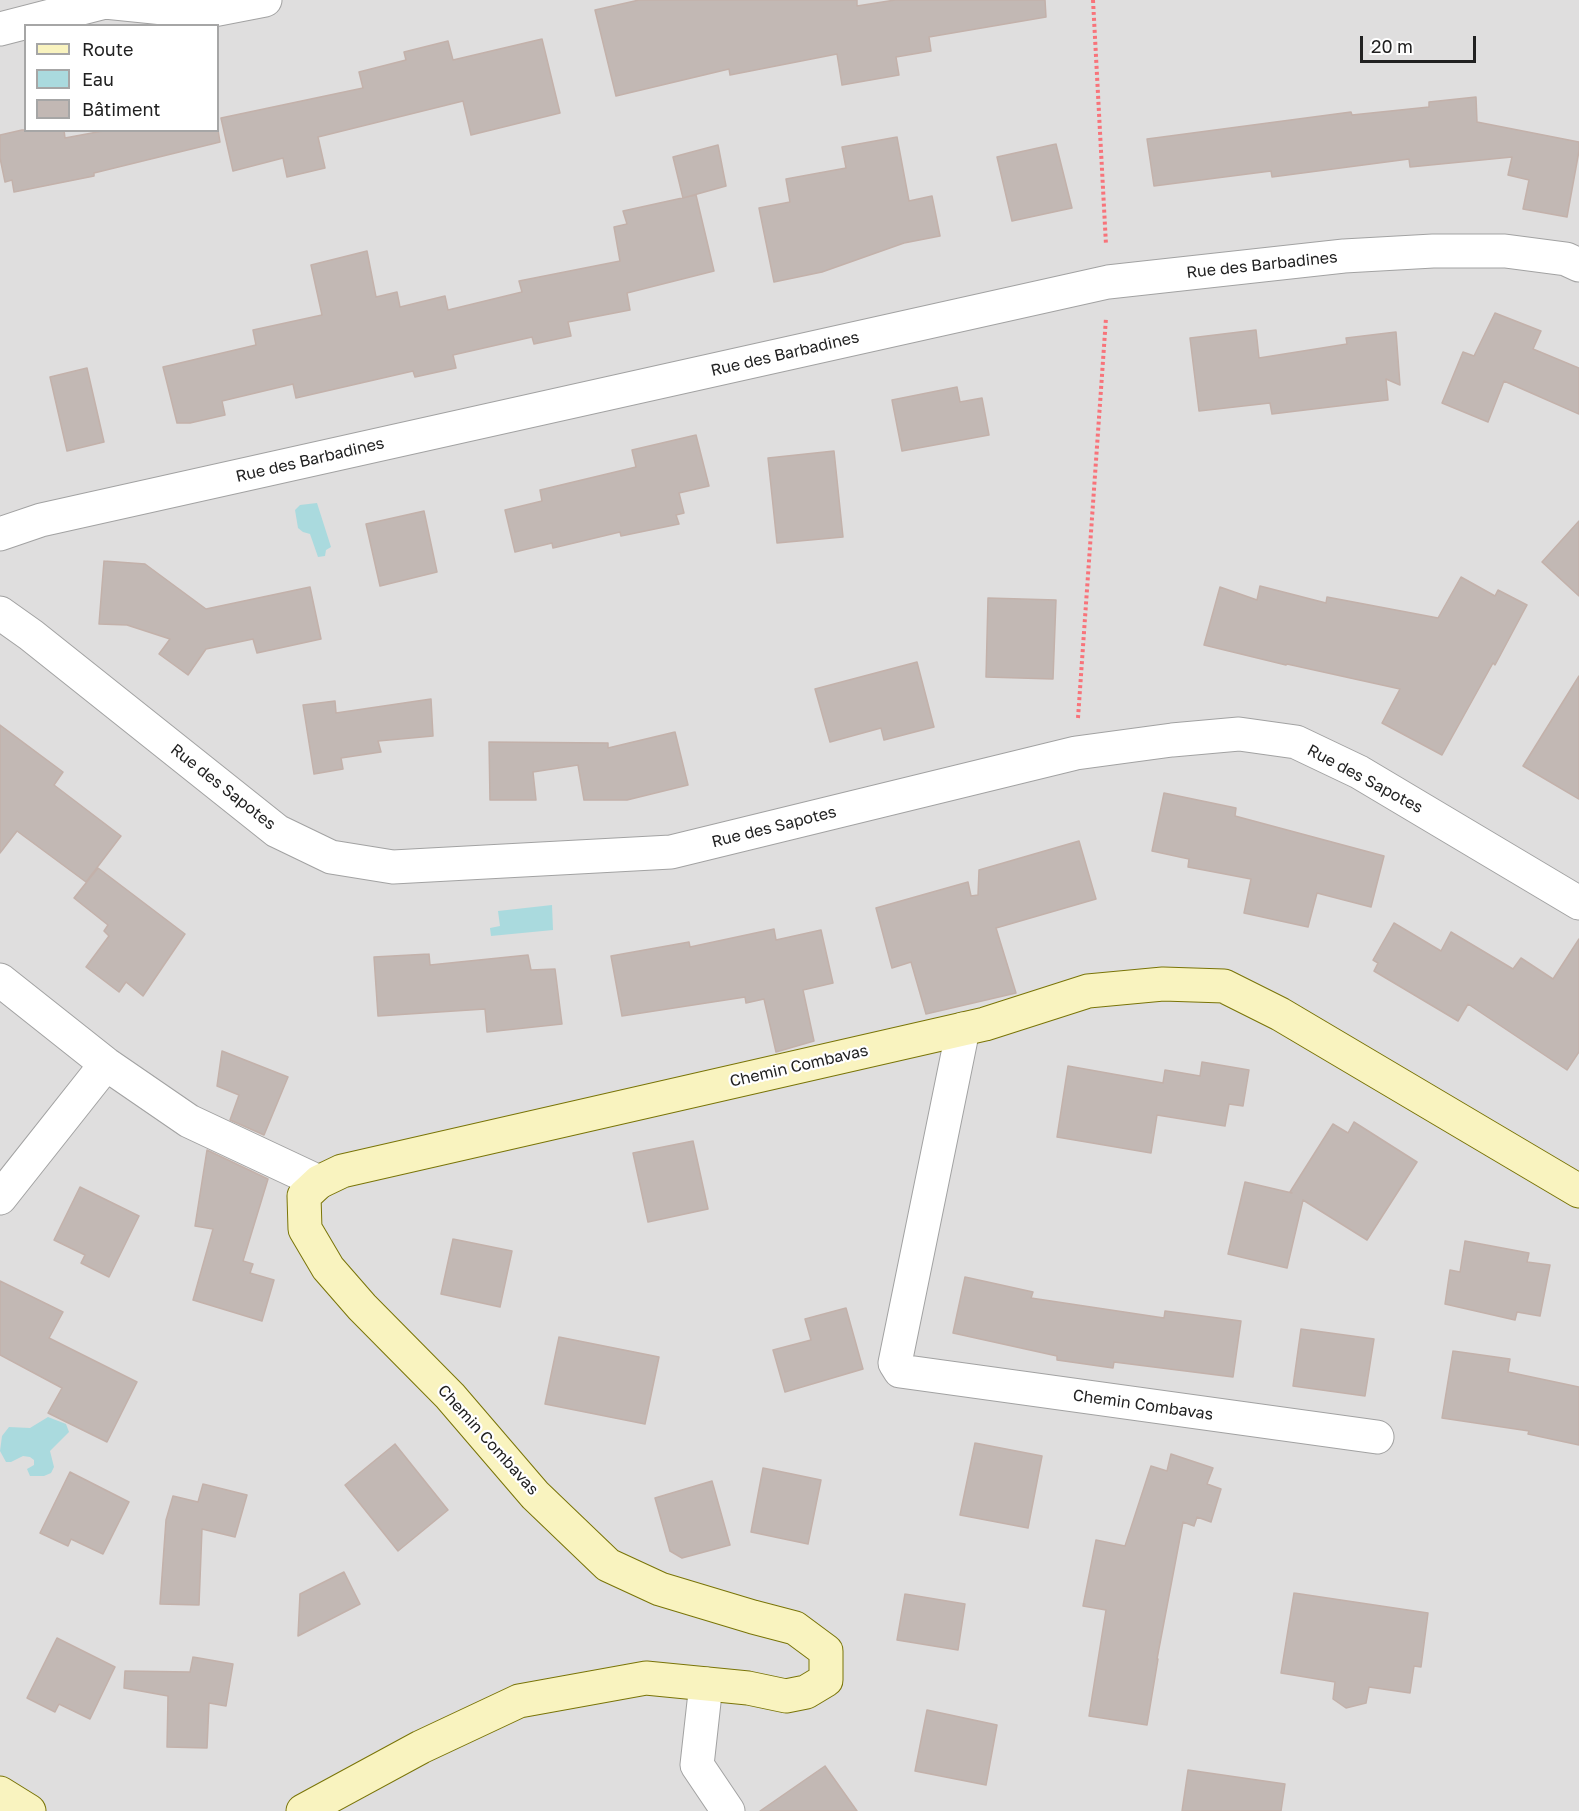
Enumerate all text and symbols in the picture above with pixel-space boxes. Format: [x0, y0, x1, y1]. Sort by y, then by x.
legend [24, 24, 219, 132]
scale bar [1363, 24, 1478, 62]
text: 20 m [1371, 35, 1413, 57]
text: Route [82, 38, 133, 60]
text: Eau [82, 68, 114, 90]
text: Bâtiment [82, 98, 161, 120]
street label: Rue des Barbadines [1186, 248, 1338, 282]
street label: Rue des Barbadines [709, 328, 861, 380]
street label: Rue des Barbadines [234, 434, 386, 486]
street label: Rue des Sapotes [167, 740, 279, 834]
street label: Rue des Sapotes [1304, 740, 1426, 818]
street label: Rue des Sapotes [710, 802, 838, 852]
street label: Chemin Combavas [728, 1041, 870, 1091]
street label: Chemin Combavas [434, 1381, 542, 1499]
street label: Chemin Combavas [1072, 1386, 1214, 1424]

